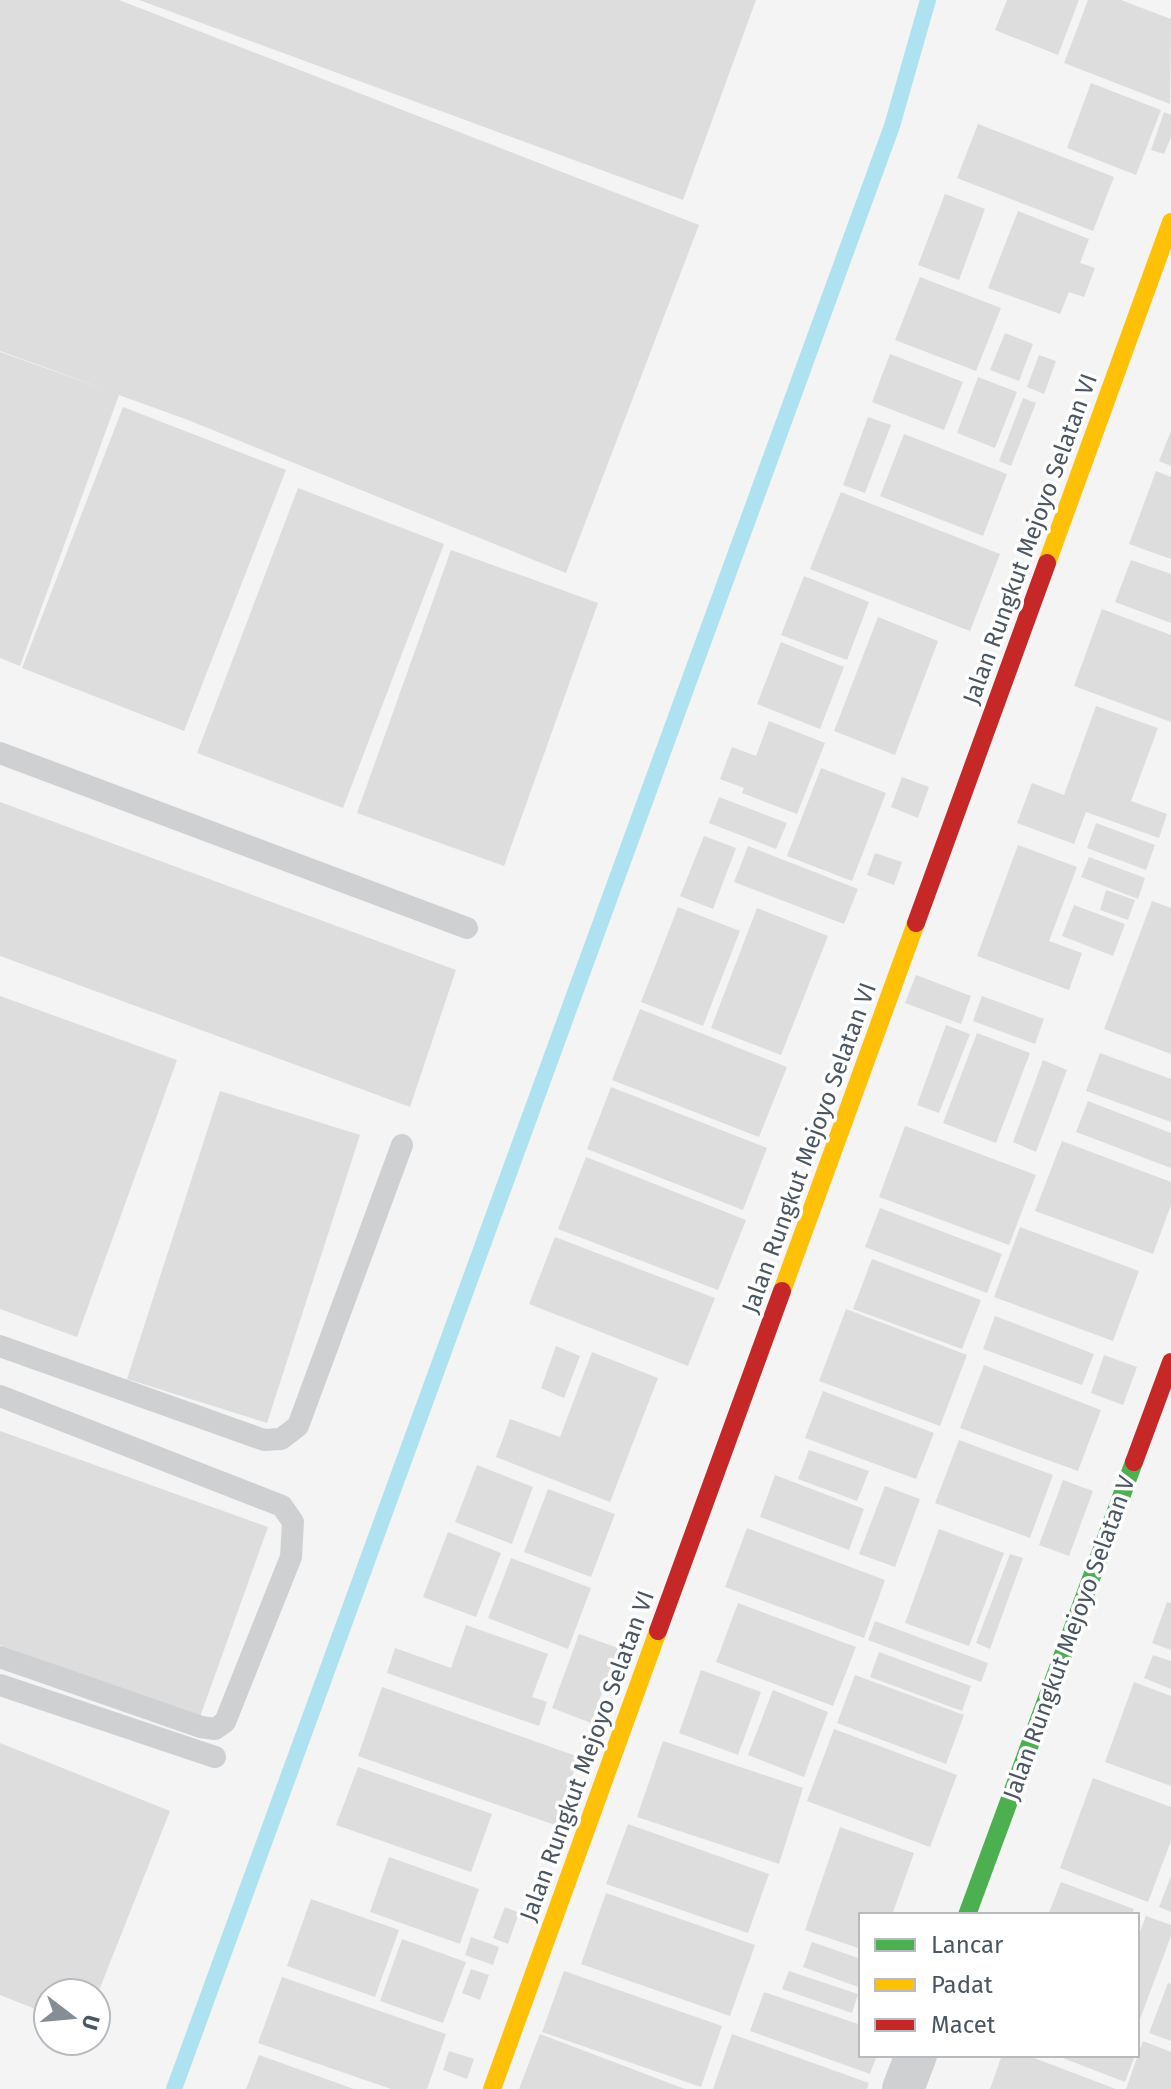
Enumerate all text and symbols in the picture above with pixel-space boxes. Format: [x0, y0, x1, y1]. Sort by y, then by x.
street label: Jalan Rungkut Mejoyo Selatan VI [957, 370, 1103, 708]
street label: Jalan Rungkut Mejoyo Selatan VI [736, 979, 882, 1317]
street label: Jalan Rungkut Mejoyo Selatan V [997, 1472, 1141, 1804]
street label: Jalan Rungkut Mejoyo Selatan VI [514, 1587, 660, 1925]
legend [859, 1913, 1139, 2057]
text: Lancar [931, 1931, 1004, 1959]
text: Padat [931, 1971, 993, 1999]
north arrow [32, 1977, 112, 2057]
text: Macet [931, 2011, 996, 2039]
text: U [76, 2012, 106, 2033]

